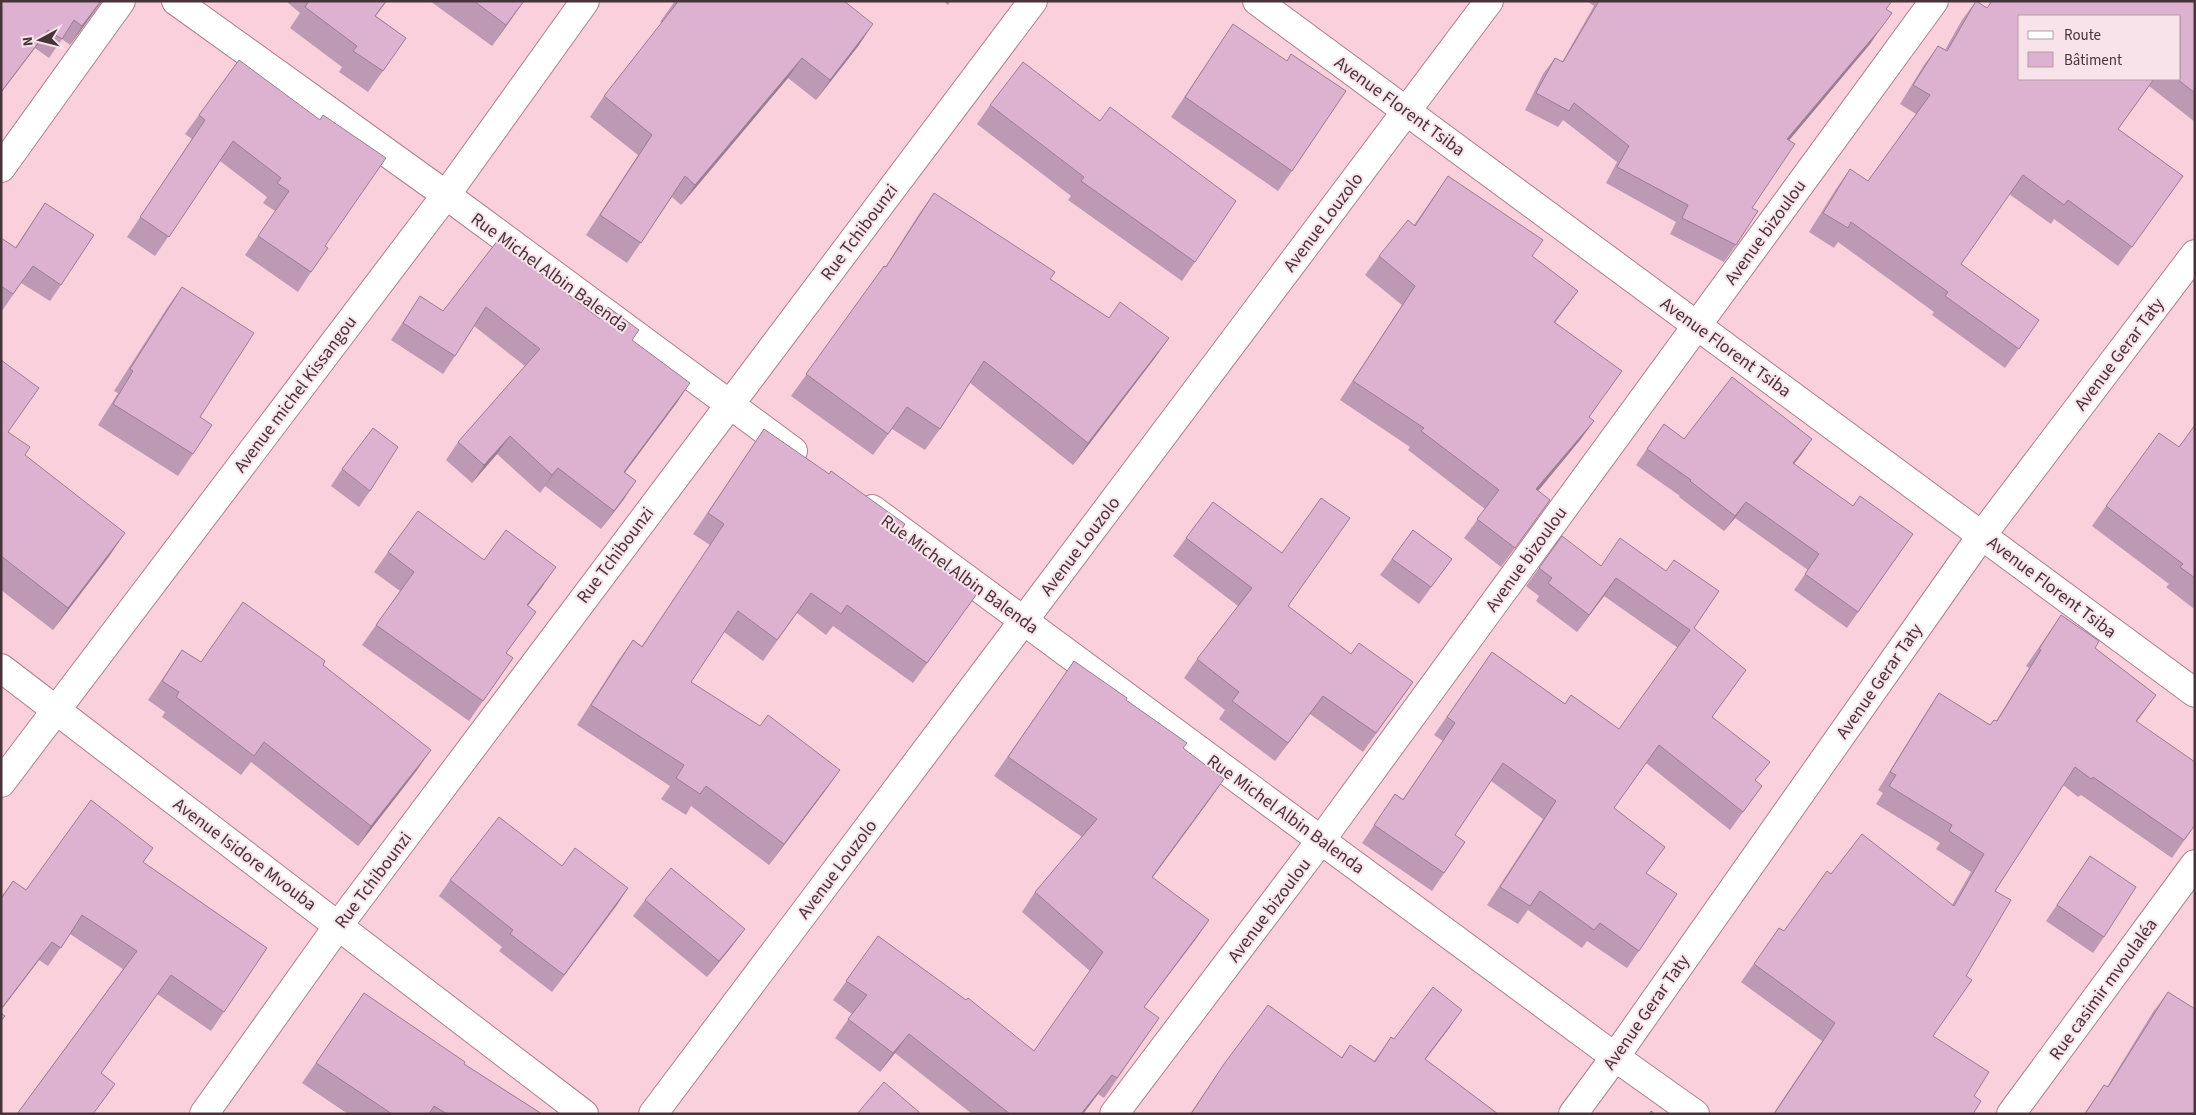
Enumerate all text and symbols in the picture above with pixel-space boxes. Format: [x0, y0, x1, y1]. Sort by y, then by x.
north arrow [15, 15, 65, 65]
legend [2018, 15, 2181, 80]
text: Route [2064, 25, 2101, 46]
text: N [18, 36, 39, 47]
street label: Avenue Florent Tsiba [1329, 50, 1470, 162]
text: Bâtiment [2064, 50, 2122, 71]
street label: Avenue Louzolo [1278, 167, 1369, 277]
street label: Avenue bizoulou [1719, 175, 1812, 290]
street label: Rue Tchibounzi [815, 179, 904, 286]
street label: Rue Michel Albin Balenda [466, 207, 634, 338]
street label: Avenue Florent Tsiba [1655, 291, 1796, 403]
street label: Avenue Gerar Taty [2069, 292, 2171, 416]
street label: Avenue michel Kissangou [228, 311, 363, 478]
street label: Avenue Louzolo [1035, 491, 1126, 601]
street label: Rue Tchibounzi [571, 502, 660, 609]
street label: Avenue bizoulou [1480, 502, 1573, 617]
street label: Rue Michel Albin Balenda [876, 509, 1044, 640]
street label: Avenue Florent Tsiba [1982, 530, 2122, 644]
street label: Avenue Gerar Taty [1830, 618, 1929, 744]
street label: Rue Michel Albin Balenda [1202, 749, 1370, 880]
street label: Avenue Isidore Mvouba [168, 792, 322, 917]
street label: Avenue Louzolo [792, 814, 883, 924]
street label: Rue Tchibounzi [329, 827, 418, 934]
street label: Avenue bizoulou [1222, 853, 1317, 968]
street label: Rue casimir mvoulaléa [2043, 913, 2163, 1065]
street label: Avenue Gerar Taty [1597, 949, 1696, 1075]

